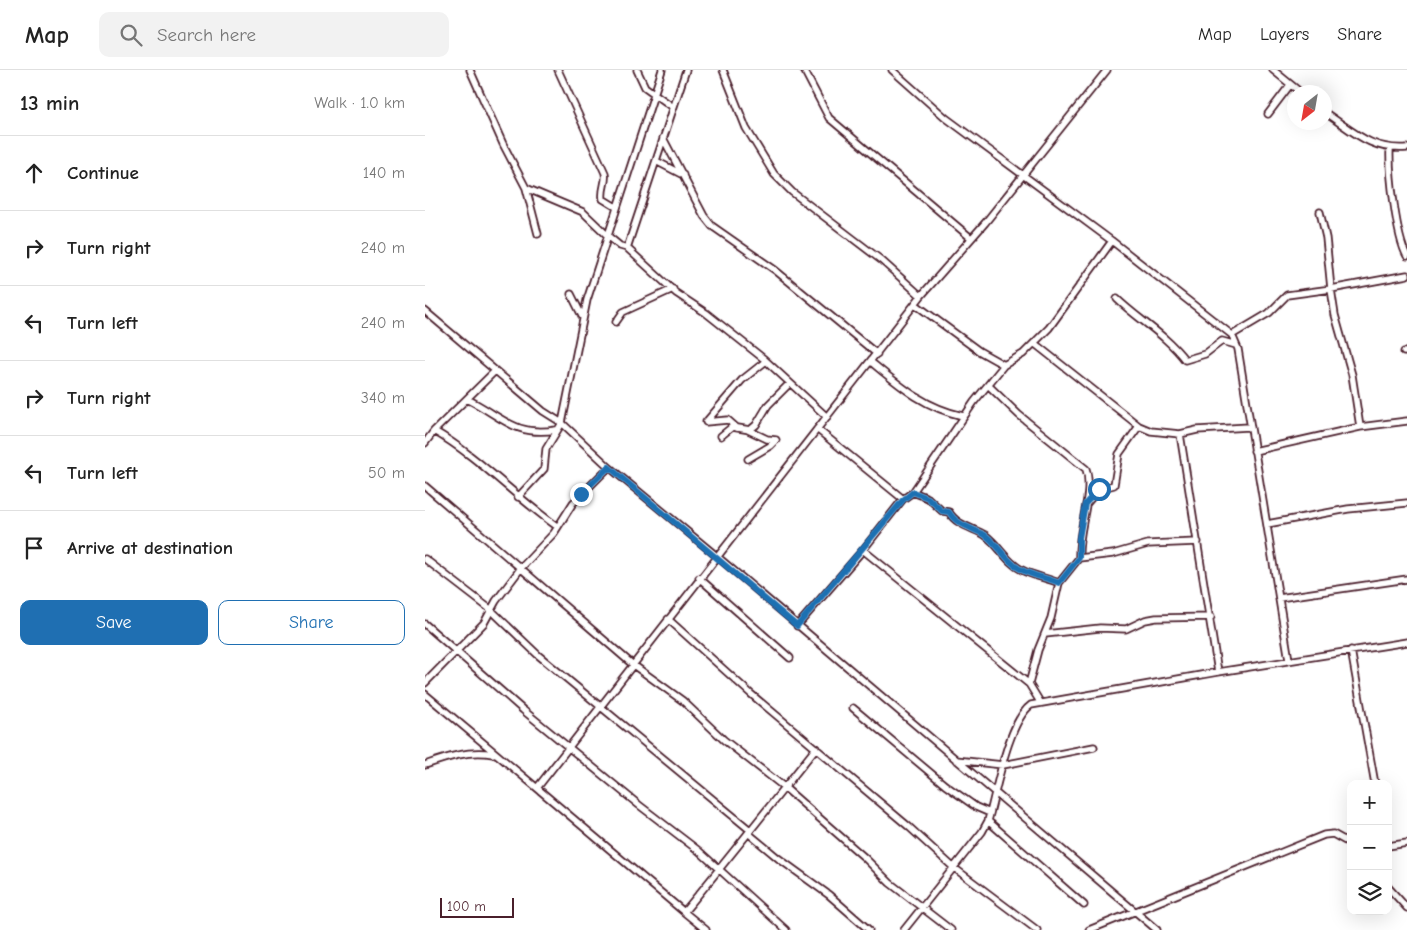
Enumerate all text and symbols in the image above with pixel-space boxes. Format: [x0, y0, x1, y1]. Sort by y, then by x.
search box [99, 12, 449, 57]
text: Map [25, 21, 69, 49]
icon: search [117, 21, 145, 49]
text: Search here [157, 24, 256, 46]
text: Map [1198, 24, 1232, 45]
text: Layers [1260, 24, 1309, 45]
text: Share [1337, 24, 1382, 45]
north arrow [1287, 85, 1332, 130]
text: 13 min [20, 91, 79, 115]
text: Walk · 1.0 km [314, 94, 405, 112]
icon: ahead [20, 159, 48, 187]
text: Continue [67, 162, 139, 184]
text: 140 m [363, 164, 405, 182]
icon: right [20, 234, 48, 262]
text: Turn right [67, 237, 151, 259]
text: 240 m [361, 239, 405, 257]
icon: left [20, 309, 48, 337]
text: Turn left [67, 312, 138, 334]
text: 240 m [361, 314, 405, 332]
icon: right [20, 384, 48, 412]
text: Turn right [67, 387, 151, 409]
text: 340 m [361, 389, 405, 407]
icon: left [20, 459, 48, 487]
text: Turn left [67, 462, 138, 484]
text: 50 m [368, 464, 405, 482]
route start [1088, 478, 1111, 501]
route end [570, 483, 593, 506]
icon: arrive [20, 534, 48, 562]
text: Arrive at destination [67, 537, 233, 559]
button: Save [20, 600, 208, 645]
button: Share [218, 600, 405, 645]
map controls [1347, 780, 1392, 915]
button: + [1347, 780, 1392, 825]
button: − [1347, 825, 1392, 870]
button: layers [1347, 870, 1392, 915]
scale bar [440, 895, 514, 918]
text: 100 m [447, 898, 486, 915]

